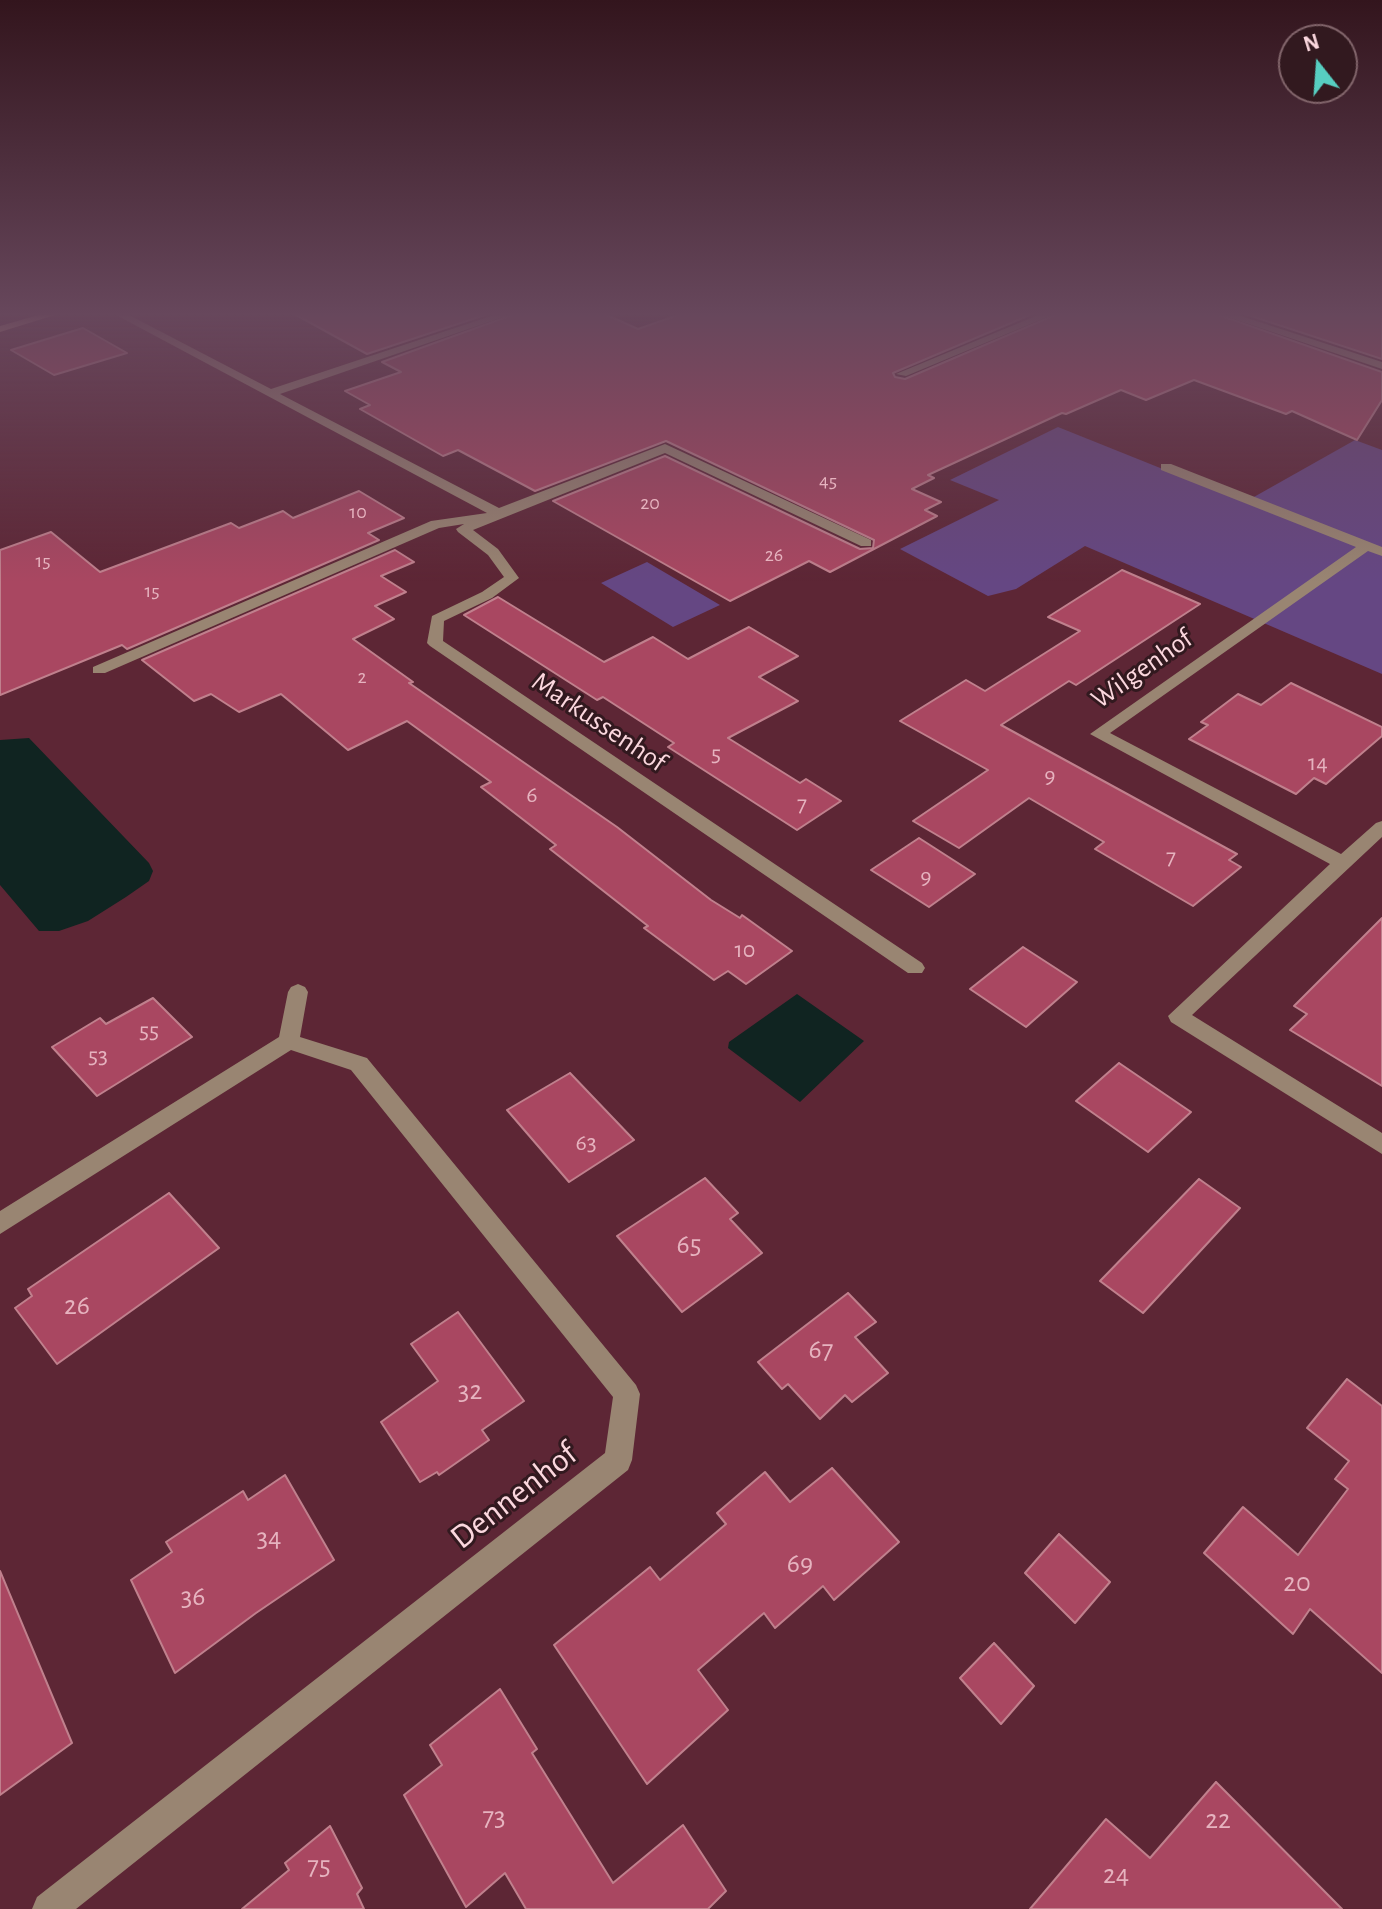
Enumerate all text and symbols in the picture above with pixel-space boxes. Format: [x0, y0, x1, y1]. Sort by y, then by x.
north arrow [1278, 24, 1358, 104]
text: N [1301, 30, 1322, 56]
house number: 45 [819, 469, 837, 493]
house number: 20 [640, 491, 660, 515]
house number: 10 [349, 500, 367, 524]
house number: 26 [765, 543, 783, 567]
house number: 15 [35, 549, 51, 573]
house number: 15 [144, 579, 160, 603]
street label: Wilgenhof [1085, 622, 1199, 716]
house number: 2 [357, 665, 367, 689]
street label: Markussenhof [525, 665, 673, 779]
house number: 5 [711, 740, 721, 768]
house number: 14 [1308, 749, 1328, 777]
house number: 9 [1044, 762, 1056, 790]
house number: 6 [526, 781, 538, 809]
house number: 7 [797, 790, 807, 818]
house number: 7 [1166, 843, 1176, 871]
house number: 9 [920, 863, 932, 891]
house number: 10 [735, 936, 755, 964]
house number: 55 [139, 1017, 159, 1045]
house number: 53 [88, 1042, 108, 1070]
house number: 63 [575, 1129, 597, 1157]
house number: 65 [677, 1228, 701, 1262]
house number: 26 [64, 1289, 90, 1323]
house number: 67 [809, 1333, 833, 1367]
house number: 32 [458, 1374, 482, 1408]
street label: Dennenhof [442, 1434, 586, 1558]
house number: 34 [256, 1521, 282, 1555]
house number: 69 [787, 1547, 813, 1581]
house number: 20 [1283, 1566, 1311, 1600]
house number: 36 [181, 1580, 205, 1614]
house number: 73 [482, 1800, 506, 1834]
house number: 22 [1205, 1803, 1231, 1837]
house number: 75 [307, 1849, 331, 1883]
house number: 24 [1103, 1858, 1129, 1892]

